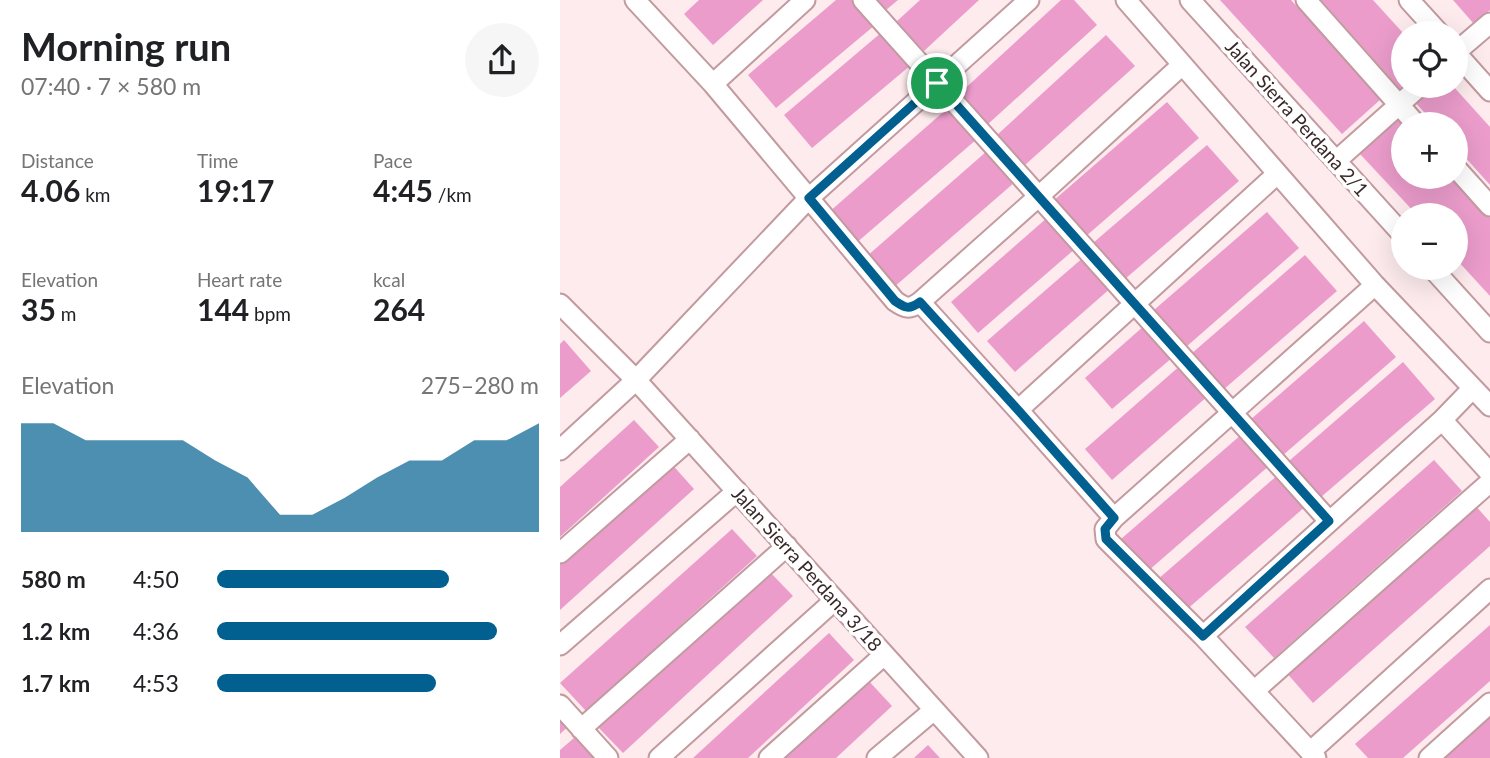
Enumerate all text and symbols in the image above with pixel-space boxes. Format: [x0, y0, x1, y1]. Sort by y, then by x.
map controls [1391, 21, 1468, 280]
button: locate [1391, 21, 1468, 98]
text: Morning run [21, 23, 231, 69]
button: share [465, 23, 539, 97]
street label: Jalan Sierra Perdana 2/1 [1221, 35, 1374, 201]
pin [907, 53, 967, 113]
icon: arrive [918, 64, 956, 102]
text: 07:40 · 7 × 580 m [21, 72, 201, 100]
button: + [1391, 112, 1468, 189]
text: Distance [21, 149, 94, 172]
text: Time [197, 149, 238, 172]
text: Pace [373, 149, 412, 172]
text: 4.06 [21, 172, 80, 208]
text: 19:17 [197, 172, 274, 208]
text: 4:45 [373, 172, 433, 208]
text: km [80, 183, 110, 206]
text: /km [433, 183, 472, 206]
button: − [1391, 203, 1468, 280]
text: Elevation [21, 268, 98, 291]
text: Heart rate [197, 268, 282, 291]
text: kcal [373, 268, 405, 291]
text: 35 [21, 291, 56, 327]
text: 144 [197, 291, 249, 327]
text: 264 [373, 291, 425, 327]
text: m [56, 302, 76, 325]
text: bpm [249, 302, 291, 325]
text: Elevation [21, 371, 114, 399]
text: 275–280 m [421, 371, 539, 399]
street label: Jalan Sierra Perdana 3/18 [727, 482, 887, 656]
text: 580 m [21, 565, 86, 593]
text: 4:50 [133, 565, 179, 593]
text: 1.2 km [21, 617, 90, 645]
text: 4:36 [133, 617, 179, 645]
text: 1.7 km [21, 669, 90, 697]
text: 4:53 [133, 669, 179, 697]

